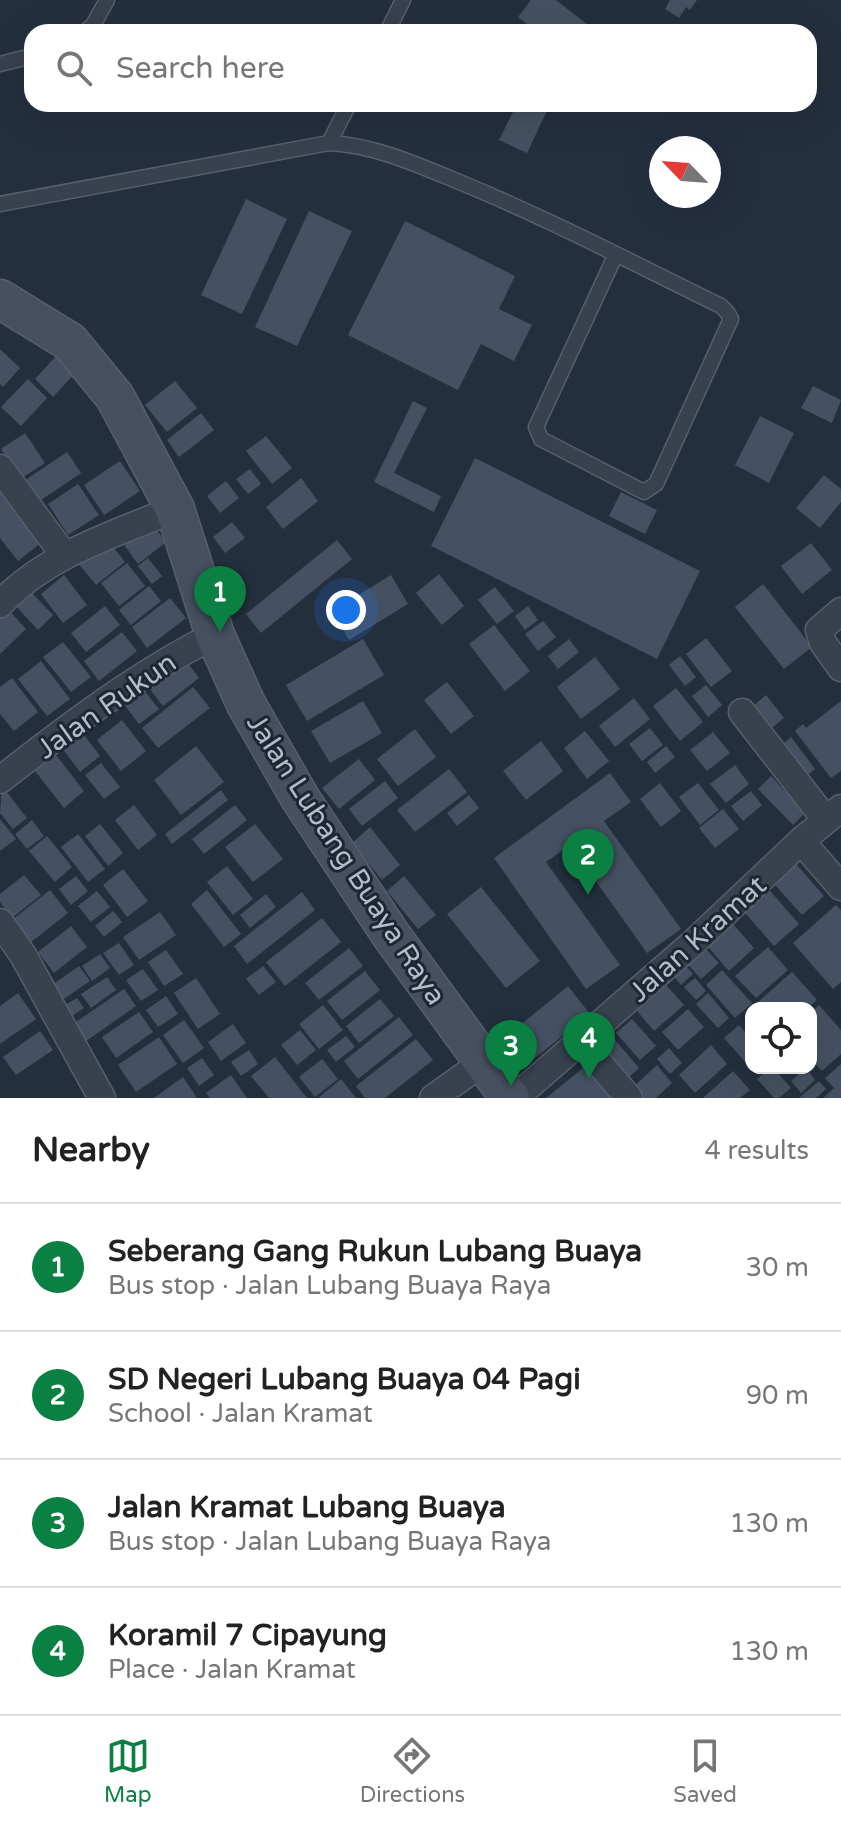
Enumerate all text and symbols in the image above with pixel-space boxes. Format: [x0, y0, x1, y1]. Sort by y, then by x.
search box [24, 24, 817, 112]
icon: search [52, 46, 96, 90]
text: Search here [116, 50, 285, 87]
north arrow [649, 136, 721, 208]
pin: 1 [194, 566, 246, 632]
your location [326, 590, 366, 630]
street label: Jalan Rukun [30, 645, 183, 766]
street label: Jalan Lubang Buaya Raya [239, 708, 453, 1011]
pin: 2 [562, 829, 614, 895]
street label: Jalan Kramat [622, 868, 773, 1009]
map controls [745, 1002, 817, 1074]
button: locate [745, 1002, 817, 1074]
pin: 4 [563, 1012, 615, 1078]
pin: 3 [485, 1020, 537, 1086]
text: Nearby [32, 1130, 150, 1171]
text: 4 results [704, 1135, 809, 1166]
text: Seberang Gang Rukun Lubang Buaya [108, 1233, 642, 1270]
text: 1 [50, 1252, 66, 1283]
text: 30 m [746, 1252, 809, 1283]
text: Bus stop · Jalan Lubang Buaya Raya [108, 1270, 551, 1301]
text: SD Negeri Lubang Buaya 04 Pagi [108, 1361, 581, 1398]
text: 2 [50, 1380, 66, 1411]
text: 90 m [746, 1380, 809, 1411]
text: School · Jalan Kramat [108, 1398, 373, 1429]
text: Jalan Kramat Lubang Buaya [108, 1489, 506, 1526]
text: 3 [50, 1508, 66, 1539]
text: 130 m [729, 1508, 809, 1539]
text: Bus stop · Jalan Lubang Buaya Raya [108, 1526, 551, 1557]
text: Koramil 7 Cipayung [108, 1617, 387, 1654]
text: 4 [50, 1636, 66, 1667]
text: 130 m [729, 1636, 809, 1667]
text: Place · Jalan Kramat [108, 1654, 356, 1685]
tab: Map [104, 1734, 152, 1808]
tab: Directions [360, 1734, 465, 1808]
tab: Saved [673, 1734, 737, 1808]

